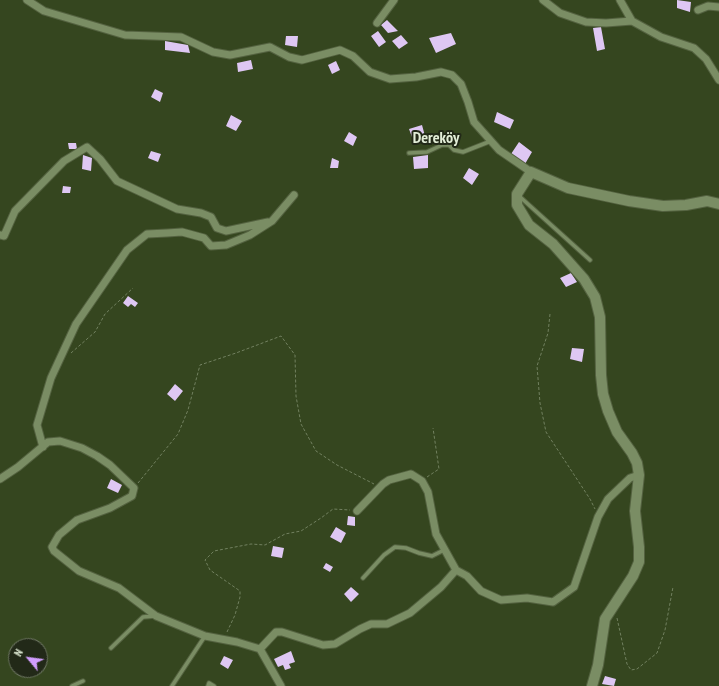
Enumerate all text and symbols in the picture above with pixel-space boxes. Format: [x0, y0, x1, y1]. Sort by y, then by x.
district label: Dereköy [413, 128, 459, 148]
north arrow [8, 638, 48, 678]
text: N [11, 647, 26, 659]

